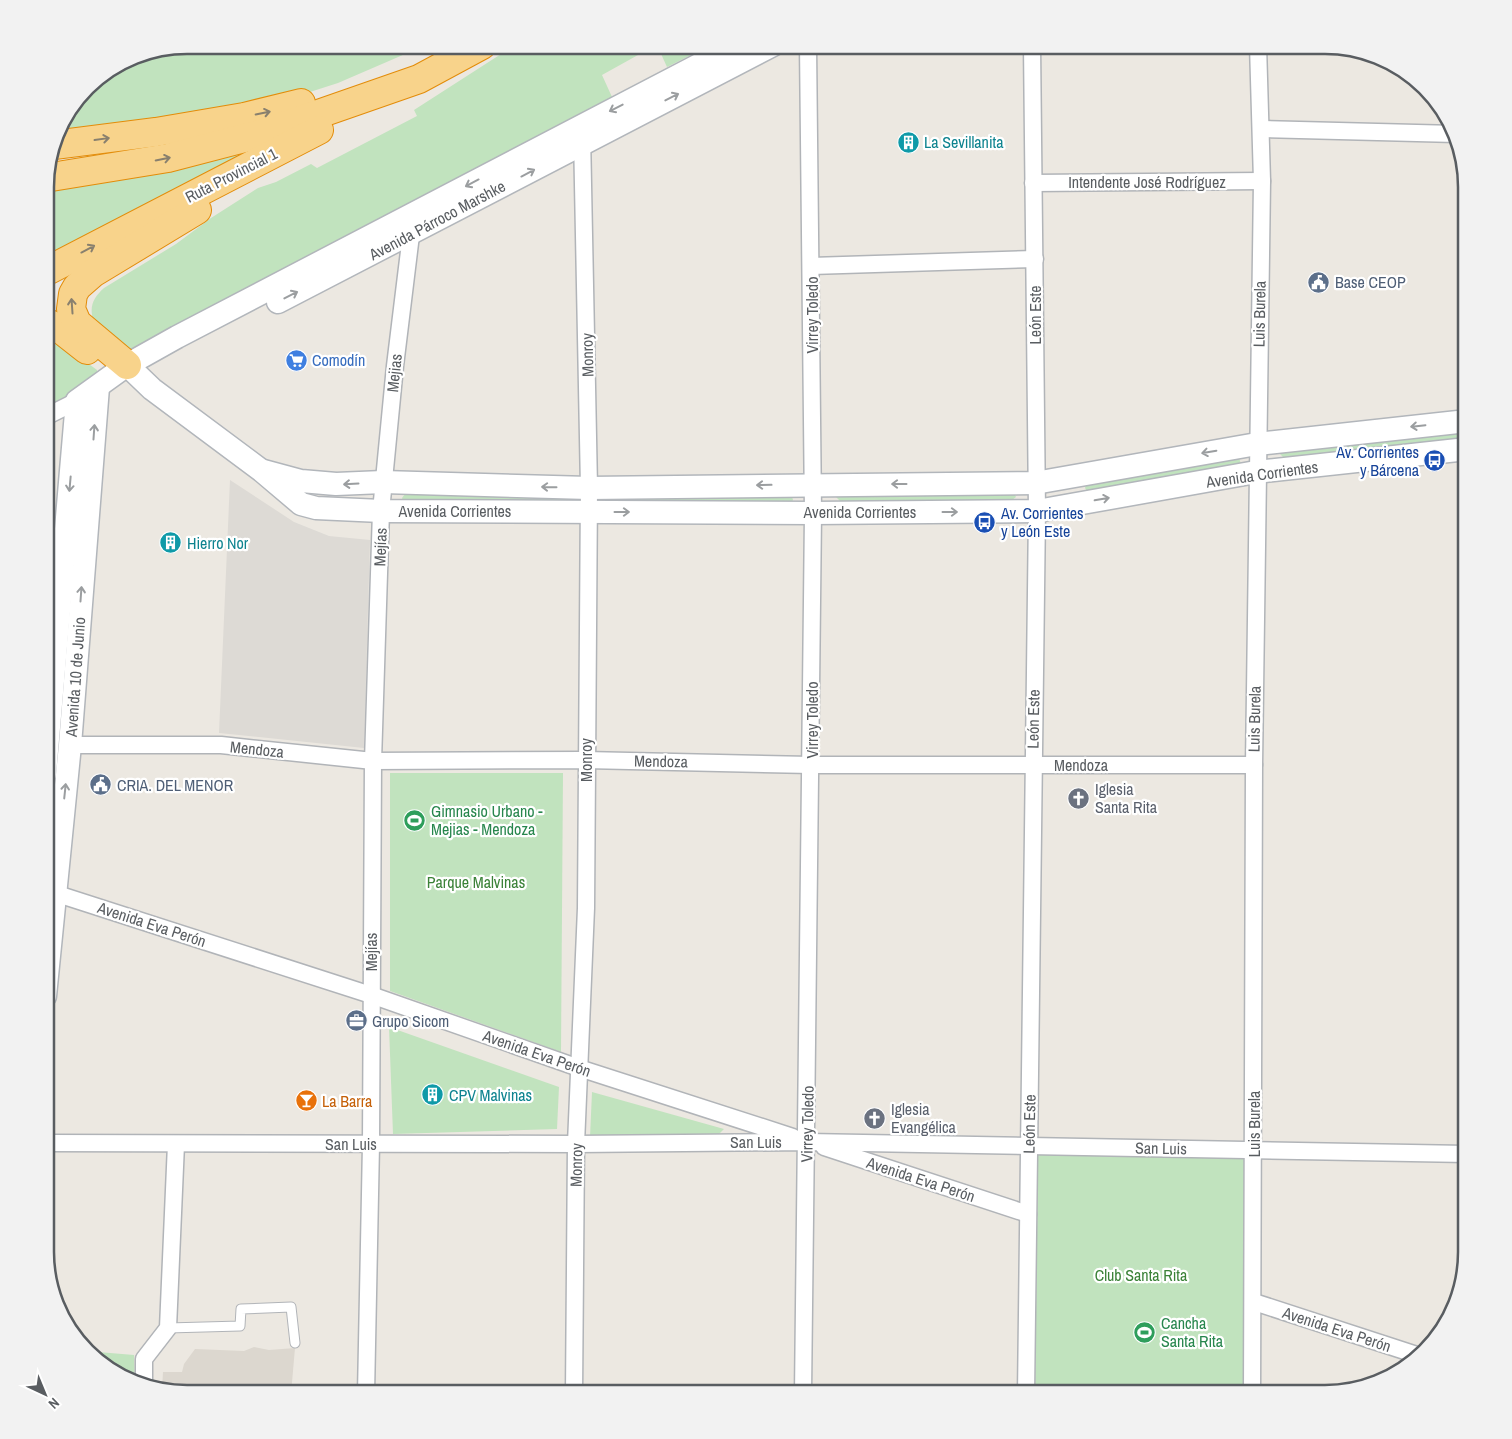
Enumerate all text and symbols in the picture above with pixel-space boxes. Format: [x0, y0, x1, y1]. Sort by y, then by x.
one-way arrow [665, 92, 680, 102]
one-way arrow [609, 104, 624, 113]
one-way arrow [254, 108, 270, 117]
building icon: La Sevillanita [896, 130, 920, 154]
place label: La Sevillanita [924, 131, 1004, 153]
one-way arrow [94, 134, 110, 144]
street label: Ruta Provincial 1 [181, 142, 281, 208]
one-way arrow [154, 153, 170, 163]
one-way arrow [521, 167, 535, 177]
street label: Intendente José Rodríguez [1068, 171, 1226, 193]
street label: Avenida Párroco Marshke [364, 175, 509, 266]
one-way arrow [465, 179, 480, 188]
one-way arrow [81, 244, 95, 254]
public building icon: Base CEOP [1307, 270, 1331, 294]
place label: Base CEOP [1335, 271, 1406, 293]
street label: Virrey Toledo [801, 277, 823, 353]
street label: Luis Burela [1247, 280, 1271, 347]
street label: León Este [1024, 285, 1046, 345]
one-way arrow [283, 290, 298, 299]
one-way arrow [67, 299, 76, 315]
street label: Monroy [576, 333, 598, 377]
supermarket icon: Comodín [284, 348, 308, 372]
place label: Comodín [312, 349, 365, 371]
street label: Mejias [381, 353, 407, 393]
one-way arrow [1411, 421, 1427, 430]
one-way arrow [89, 425, 99, 441]
place label: Av. Corrientes y Bárcena [1335, 441, 1420, 481]
one-way arrow [1201, 448, 1217, 458]
bus stop icon: Av. Corrientes y Bárcena [1423, 449, 1447, 473]
street label: Avenida Corrientes [1204, 455, 1319, 493]
one-way arrow [66, 476, 75, 492]
one-way arrow [344, 479, 360, 488]
one-way arrow [891, 479, 908, 489]
one-way arrow [756, 480, 772, 490]
one-way arrow [541, 482, 557, 491]
one-way arrow [1093, 494, 1109, 504]
street label: Avenida Corrientes [398, 500, 511, 522]
street label: Avenida Corrientes [803, 501, 916, 523]
place label: Av. Corrientes y León Este [1000, 502, 1084, 542]
one-way arrow [614, 507, 630, 517]
one-way arrow [941, 507, 957, 517]
bus stop icon: Av. Corrientes y León Este [973, 510, 997, 534]
street label: Mejías [368, 527, 392, 567]
building icon: Hierro Nor [159, 531, 183, 555]
place label: Hierro Nor [187, 532, 249, 554]
one-way arrow [77, 587, 86, 603]
street label: Avenida 10 de Junio [60, 616, 90, 739]
street label: Virrey Toledo [801, 682, 823, 758]
street label: Luis Burela [1242, 685, 1266, 752]
street label: León Este [1021, 689, 1045, 749]
street label: Mendoza [229, 735, 286, 763]
street label: Monroy [575, 738, 597, 782]
street label: Mendoza [634, 750, 689, 772]
street label: Mendoza [1054, 754, 1109, 776]
public building icon: CRIA. DEL MENOR [89, 773, 113, 797]
place label: CRIA. DEL MENOR [117, 774, 234, 796]
place label: Iglesia Santa Rita [1095, 778, 1158, 818]
one-way arrow [60, 783, 70, 799]
church icon: Iglesia Santa Rita [1067, 786, 1091, 810]
place label: Gimnasio Urbano - Mejias - Mendoza [431, 800, 543, 840]
sports icon: Gimnasio Urbano - Mejias - Mendoza [403, 808, 427, 832]
park label: Parque Malvinas [427, 871, 525, 893]
street label: Avenida Eva Perón [94, 896, 209, 952]
street label: Mejías [360, 933, 382, 971]
office icon: Grupo Sicom [344, 1009, 368, 1033]
place label: Grupo Sicom [372, 1010, 449, 1032]
street label: Avenida Eva Perón [479, 1024, 594, 1082]
building icon: CPV Malvinas [421, 1083, 445, 1107]
place label: CPV Malvinas [449, 1084, 532, 1106]
street label: Virrey Toledo [795, 1085, 819, 1163]
bar icon: La Barra [294, 1089, 318, 1113]
place label: La Barra [322, 1090, 373, 1112]
street label: Luis Burela [1243, 1090, 1265, 1157]
street label: León Este [1017, 1094, 1041, 1154]
place label: Iglesia Evangélica [891, 1098, 957, 1138]
church icon: Iglesia Evangélica [863, 1106, 887, 1130]
street label: San Luis [730, 1131, 782, 1153]
street label: San Luis [325, 1133, 377, 1155]
street label: San Luis [1135, 1137, 1187, 1159]
street label: Monroy [565, 1143, 587, 1187]
street label: Avenida Eva Perón [863, 1151, 978, 1207]
park label: Club Santa Rita [1095, 1264, 1188, 1286]
street label: Avenida Eva Perón [1279, 1301, 1394, 1357]
place label: Cancha Santa Rita [1161, 1312, 1224, 1352]
sports icon: Cancha Santa Rita [1133, 1320, 1157, 1344]
north arrow [20, 1369, 70, 1419]
text: N [45, 1394, 63, 1413]

